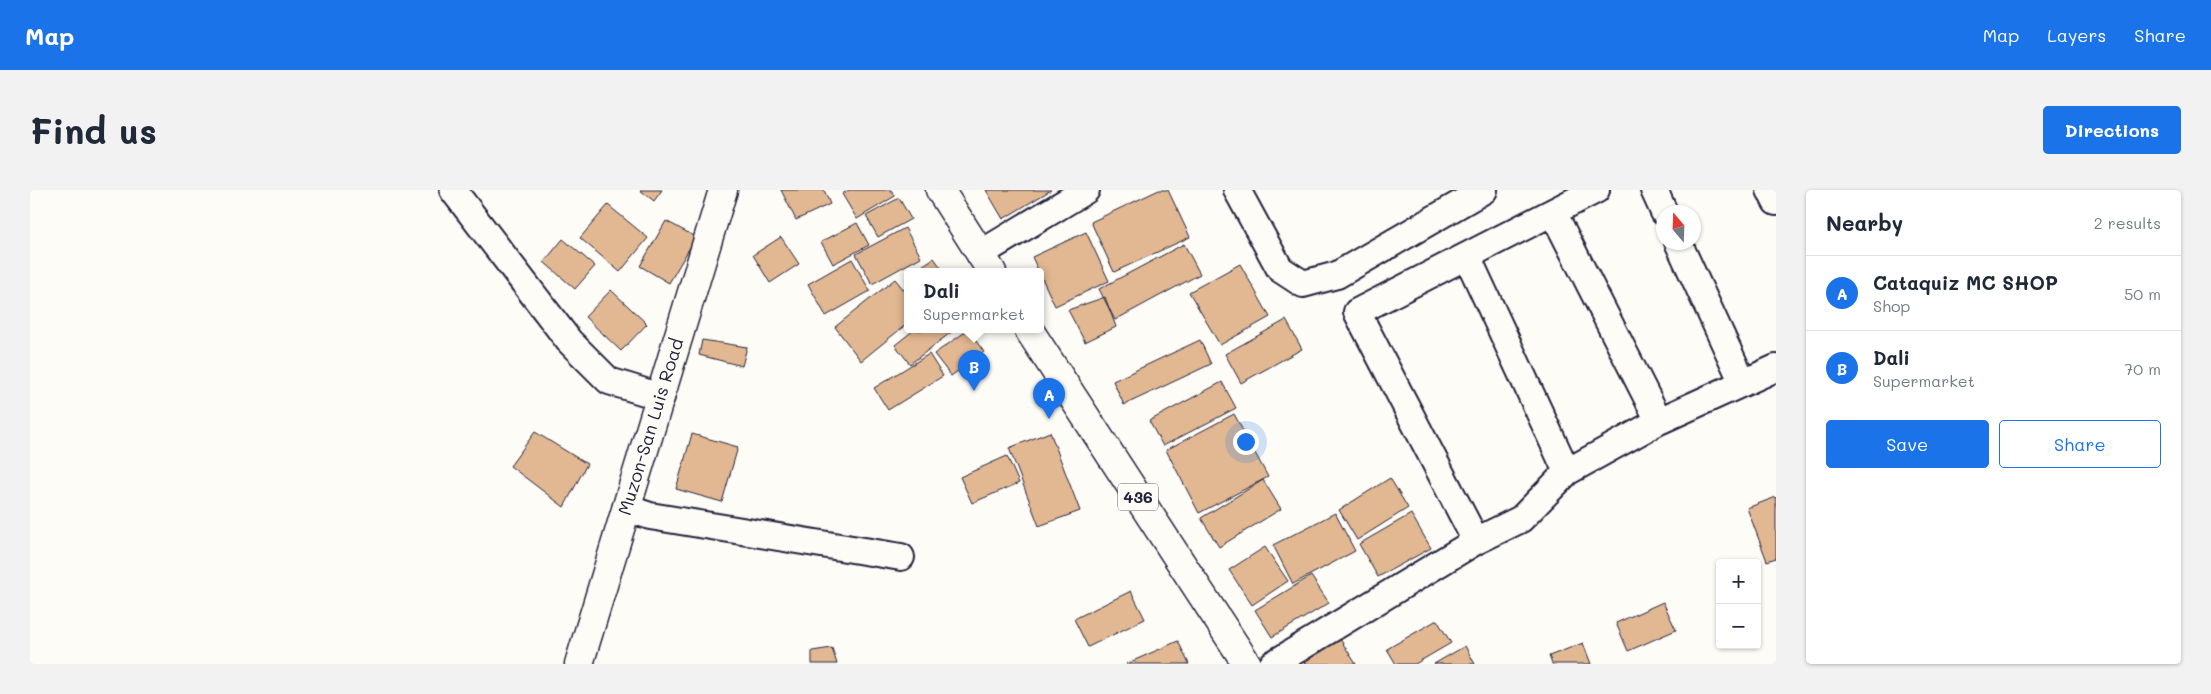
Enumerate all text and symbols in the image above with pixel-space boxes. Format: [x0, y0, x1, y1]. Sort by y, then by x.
text: Map [25, 20, 74, 51]
text: Map [1983, 23, 2019, 47]
text: Layers [2047, 23, 2106, 47]
text: Share [2134, 23, 2186, 47]
button: Directions [2043, 106, 2181, 154]
text: Find us [30, 107, 157, 153]
north arrow [1656, 205, 1701, 250]
text: Nearby [1826, 209, 1903, 236]
text: 2 results [2094, 212, 2161, 233]
popup [904, 268, 1044, 333]
text: Cataquiz MC SHOP [1873, 270, 2058, 295]
text: Dali [923, 278, 960, 303]
text: A [1836, 283, 1848, 304]
text: 50 m [2124, 283, 2161, 304]
text: Shop [1873, 295, 1910, 316]
text: Supermarket [923, 303, 1025, 324]
street label: Muzon-San Luis Road [612, 335, 688, 518]
text: Dali [1873, 345, 1910, 370]
pin: B [958, 350, 990, 391]
text: B [1837, 358, 1847, 379]
text: 70 m [2124, 358, 2161, 379]
text: Supermarket [1873, 370, 1975, 391]
pin: A [1033, 378, 1065, 419]
button: Save [1826, 420, 1989, 468]
button: Share [1999, 420, 2161, 468]
your location [1233, 429, 1259, 455]
road number: 436 [1118, 484, 1158, 510]
map controls [1716, 559, 1761, 649]
button: + [1716, 559, 1761, 604]
button: − [1716, 604, 1761, 649]

